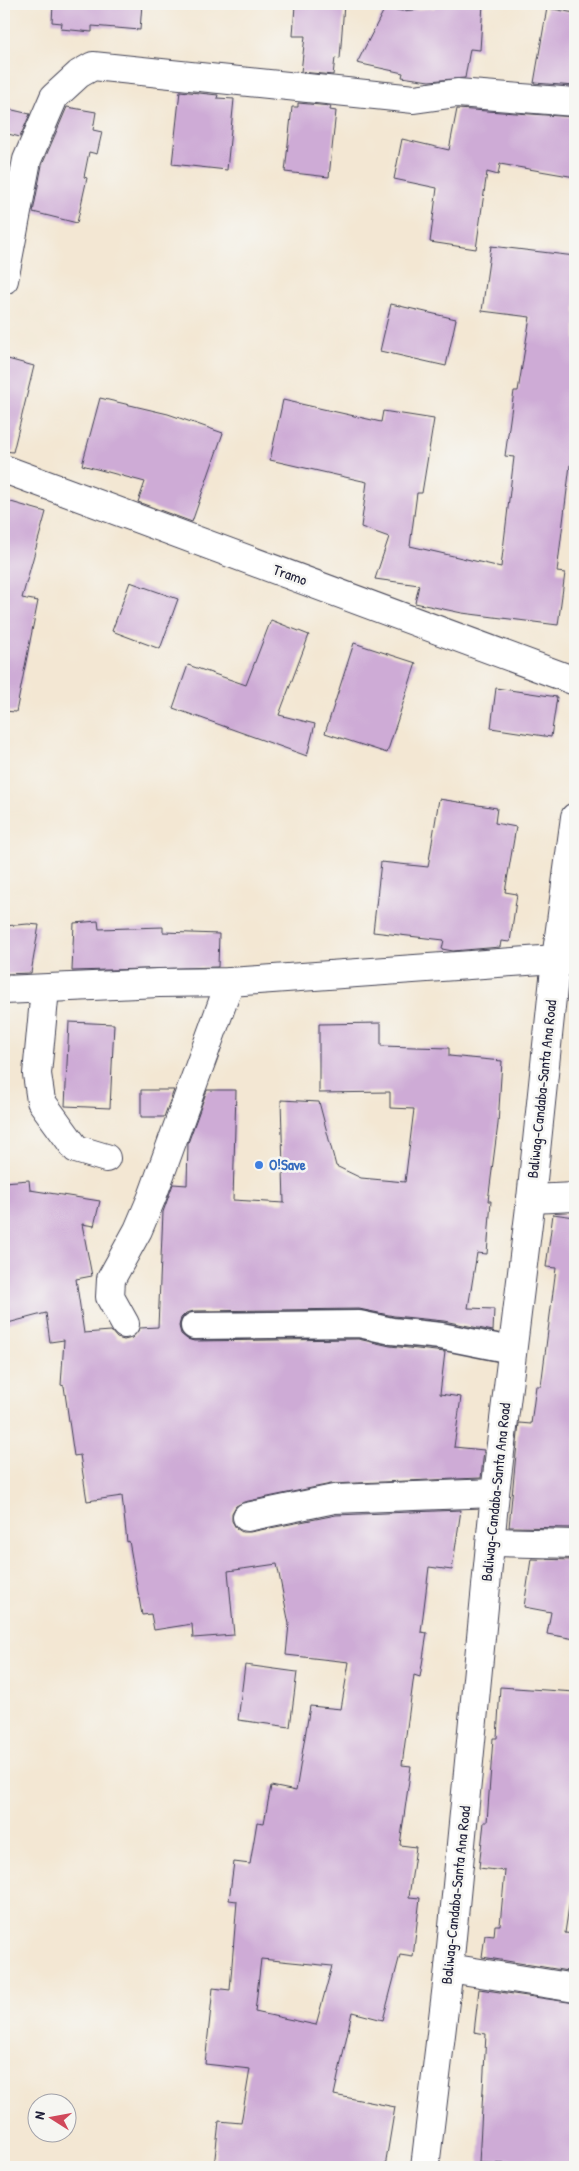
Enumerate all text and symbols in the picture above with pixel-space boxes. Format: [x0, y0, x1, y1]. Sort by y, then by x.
street label: Tramo [270, 559, 310, 590]
street label: Baliwag-Candaba-Santa Ana Road [522, 999, 561, 1179]
place label: O!Save [269, 1154, 306, 1175]
marker: O!Save [253, 1159, 265, 1171]
street label: Baliwag-Candaba-Santa Ana Road [476, 1402, 515, 1582]
street label: Baliwag-Candaba-Santa Ana Road [436, 1805, 475, 1985]
north arrow [28, 2094, 78, 2144]
text: N [29, 2109, 49, 2121]

